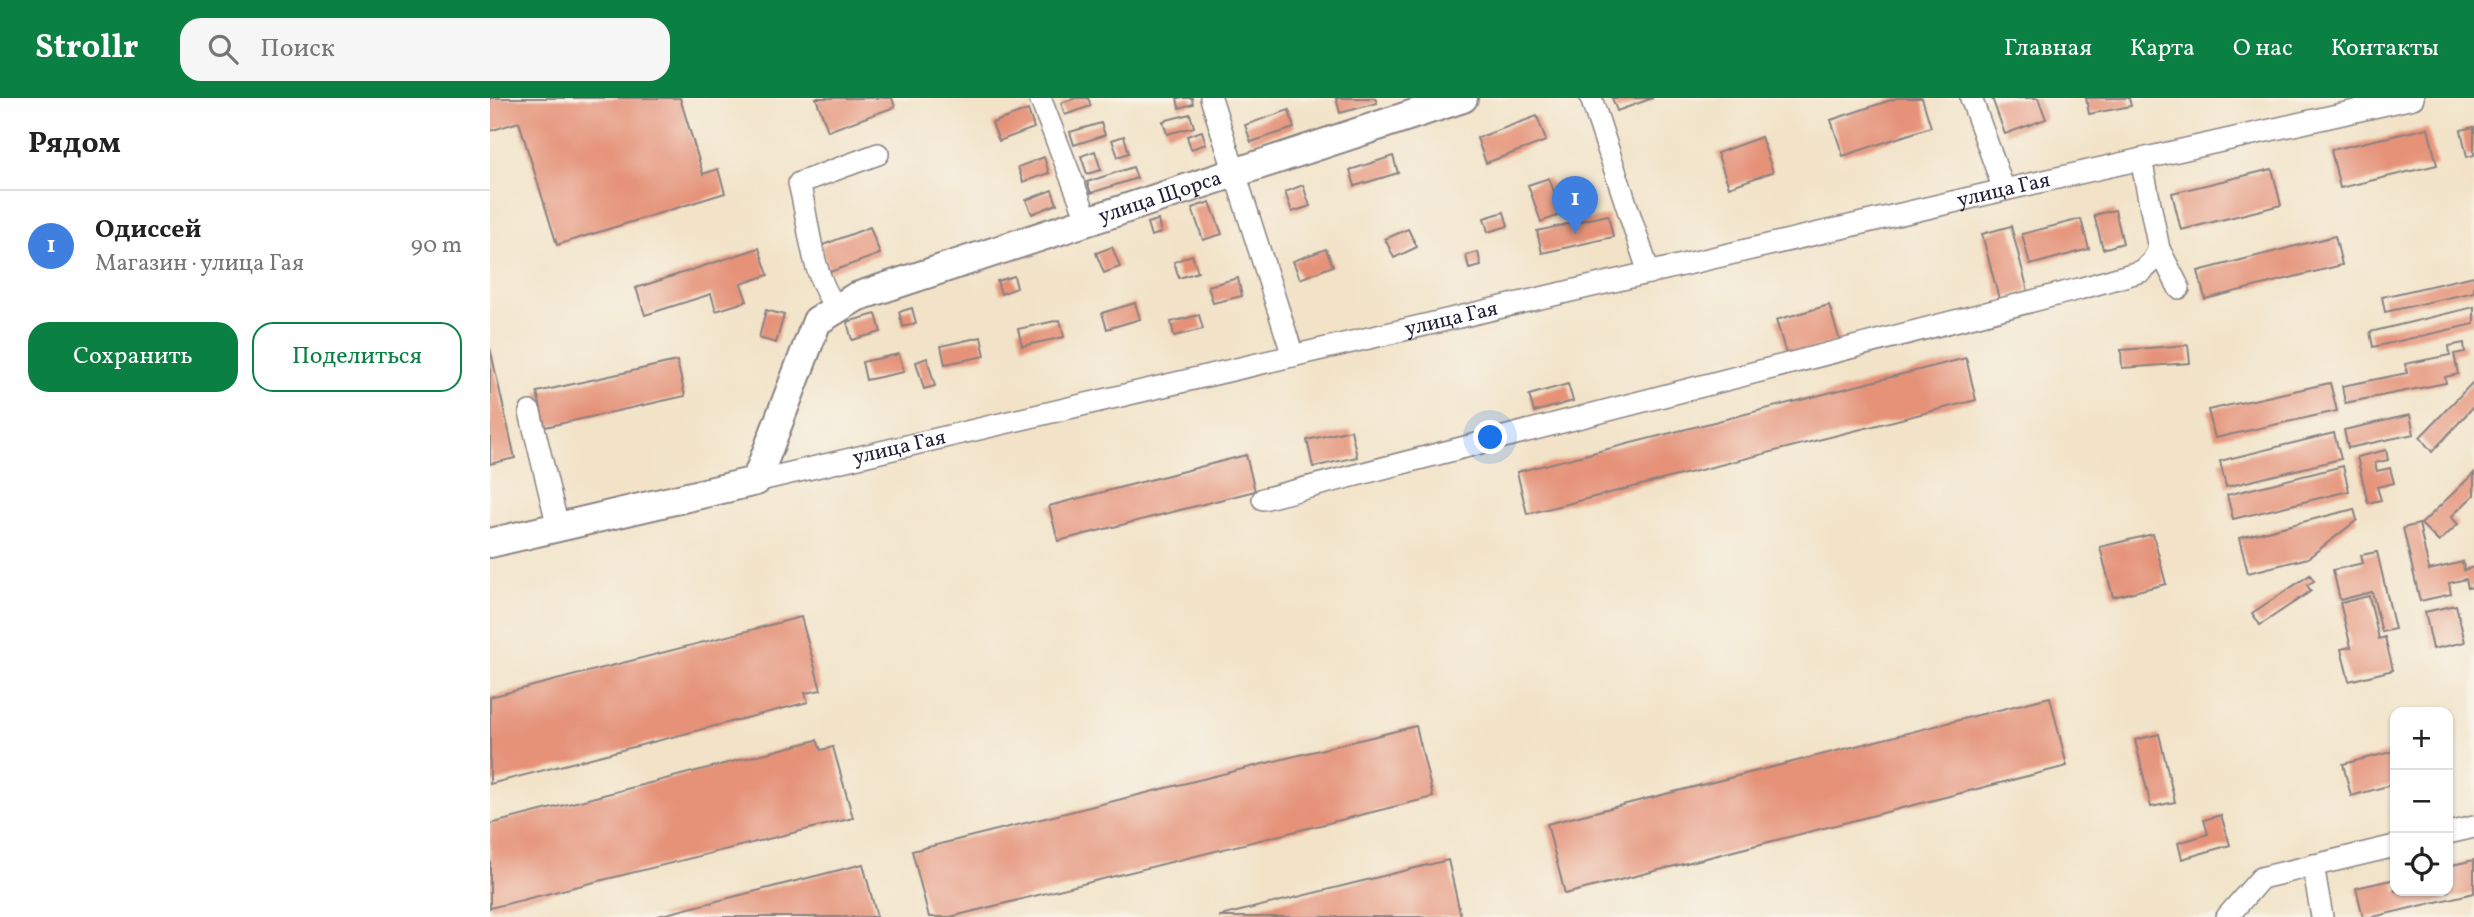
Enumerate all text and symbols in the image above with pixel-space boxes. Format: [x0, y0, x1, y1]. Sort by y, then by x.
search box [180, 18, 670, 81]
text: Strollr [35, 26, 138, 72]
icon: search [204, 30, 242, 68]
text: Поиск [260, 31, 335, 67]
text: Главная [2004, 32, 2092, 66]
text: Карта [2130, 32, 2195, 66]
text: О нас [2233, 32, 2293, 66]
text: Контакты [2331, 32, 2439, 66]
text: Рядом [28, 123, 121, 165]
street label: улица Щорса [1095, 164, 1225, 231]
street label: улица Гая [1954, 166, 2053, 215]
pin: 1 [1552, 176, 1598, 234]
text: Одиссей [95, 212, 201, 248]
text: 1 [46, 230, 56, 262]
text: 90 m [411, 230, 462, 262]
text: Магазин · улица Гая [95, 248, 304, 280]
street label: улица Гая [1402, 294, 1501, 344]
button: Сохранить [28, 322, 238, 392]
button: Поделиться [252, 322, 462, 392]
your location [1473, 420, 1507, 454]
street label: улица Гая [850, 423, 949, 472]
map controls [2390, 707, 2453, 896]
button: + [2390, 707, 2453, 770]
button: − [2390, 770, 2453, 833]
button: locate [2390, 833, 2453, 896]

